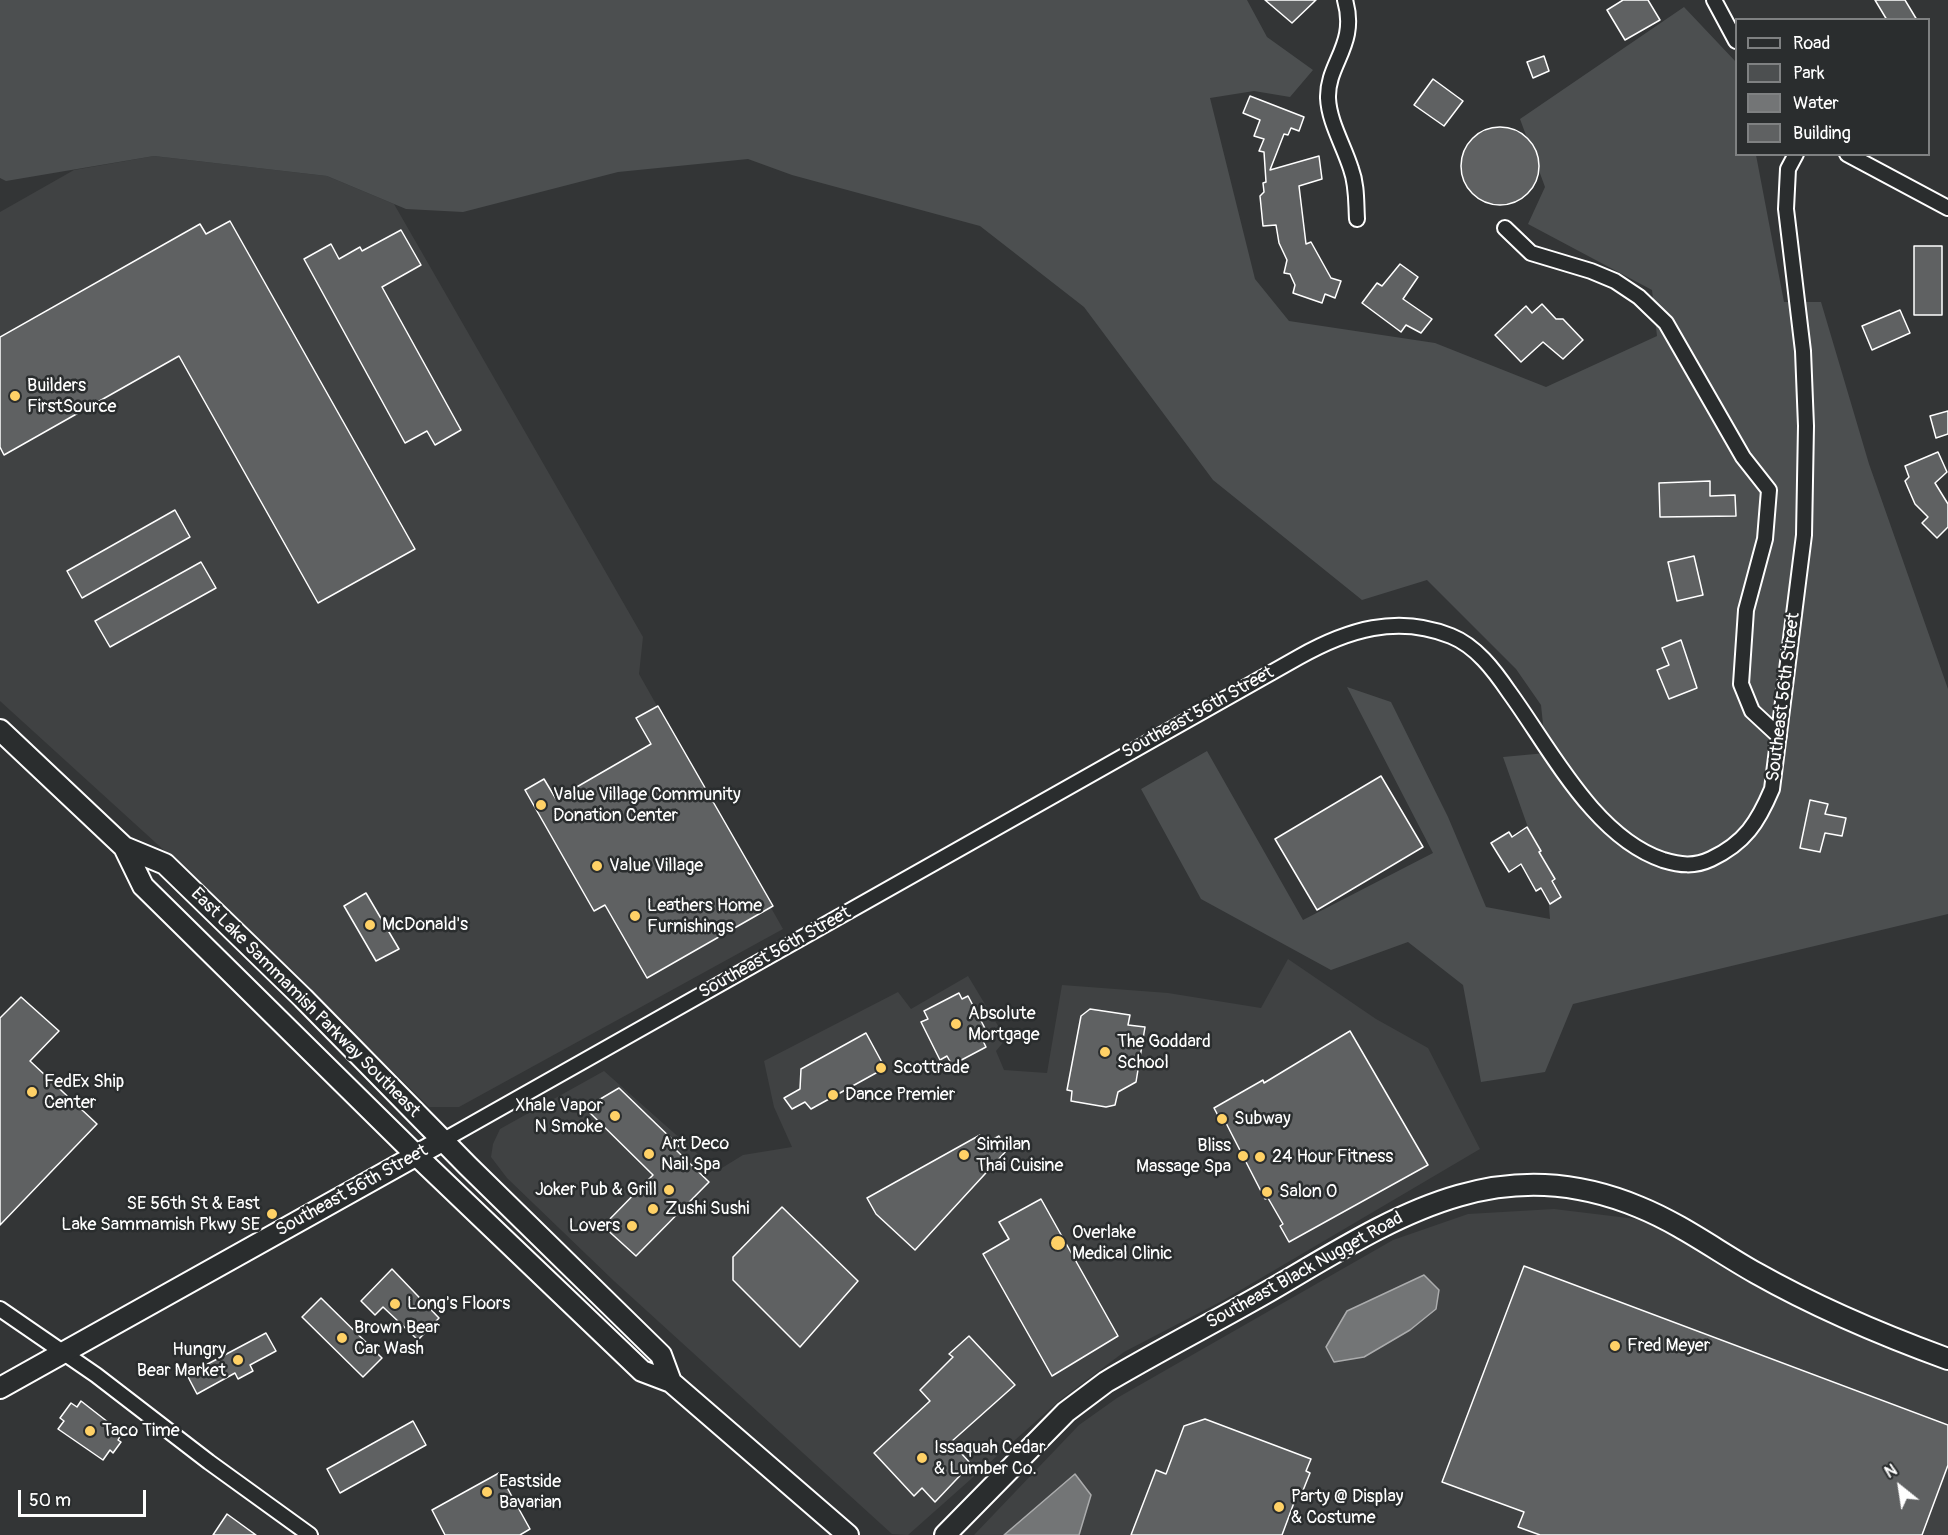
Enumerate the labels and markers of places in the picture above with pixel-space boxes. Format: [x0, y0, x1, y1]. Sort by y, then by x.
place label: Builders FirstSource [27, 375, 116, 418]
marker: Builders FirstSource [8, 389, 22, 403]
place label: Value Village Community Donation Center [553, 784, 741, 826]
marker: Value Village Community Donation Center [534, 798, 548, 812]
place label: Value Village [609, 855, 703, 877]
marker: Value Village [590, 859, 604, 873]
place label: Leathers Home Furnishings [647, 895, 762, 938]
marker: Leathers Home Furnishings [628, 909, 642, 923]
place label: McDonald's [382, 914, 468, 936]
marker: McDonald's [363, 918, 377, 932]
place label: Absolute Mortgage [968, 1003, 1040, 1046]
marker: Absolute Mortgage [949, 1017, 963, 1031]
place label: The Goddard School [1117, 1031, 1211, 1074]
marker: The Goddard School [1098, 1045, 1112, 1059]
place label: Scottrade [893, 1057, 969, 1079]
marker: Scottrade [874, 1061, 888, 1075]
place label: FedEx Ship Center [44, 1071, 124, 1114]
place label: Dance Premier [845, 1084, 955, 1106]
marker: FedEx Ship Center [25, 1085, 39, 1099]
marker: Dance Premier [826, 1088, 840, 1102]
place label: Xhale Vapor N Smoke [515, 1095, 603, 1138]
place label: Subway [1234, 1108, 1291, 1130]
marker: Xhale Vapor N Smoke [608, 1109, 622, 1123]
marker: Subway [1215, 1112, 1229, 1126]
place label: Art Deco Nail Spa [661, 1133, 729, 1176]
place label: Similan Thai Cuisine [976, 1134, 1063, 1176]
place label: Bliss Massage Spa [1136, 1135, 1231, 1178]
place label: 24 Hour Fitness [1272, 1146, 1393, 1168]
marker: Art Deco Nail Spa [642, 1147, 656, 1161]
marker: Similan Thai Cuisine [957, 1148, 971, 1162]
marker: Bliss Massage Spa [1236, 1149, 1250, 1163]
marker: 24 Hour Fitness [1253, 1150, 1267, 1164]
place label: Joker Pub & Grill [535, 1179, 657, 1201]
place label: Salon O [1279, 1181, 1337, 1203]
marker: Joker Pub & Grill [662, 1183, 676, 1197]
marker: Salon O [1260, 1185, 1274, 1199]
place label: SE 56th St & East Lake Sammamish Pkwy SE [61, 1193, 260, 1236]
place label: Zushi Sushi [665, 1198, 750, 1220]
marker: Zushi Sushi [646, 1202, 660, 1216]
marker: SE 56th St & East Lake Sammamish Pkwy SE [265, 1207, 279, 1221]
place label: Lovers [569, 1215, 620, 1237]
marker: Lovers [625, 1219, 639, 1233]
place label: Overlake Medical Clinic [1072, 1222, 1173, 1264]
marker: Overlake Medical Clinic [1049, 1234, 1067, 1252]
place label: Long's Floors [407, 1293, 510, 1315]
marker: Long's Floors [388, 1297, 402, 1311]
place label: Brown Bear Car Wash [354, 1317, 440, 1360]
marker: Brown Bear Car Wash [335, 1331, 349, 1345]
place label: Fred Meyer [1627, 1335, 1710, 1357]
place label: Hungry Bear Market [137, 1339, 226, 1382]
marker: Fred Meyer [1608, 1339, 1622, 1353]
marker: Hungry Bear Market [231, 1353, 245, 1367]
place label: Taco Time [102, 1420, 180, 1442]
marker: Taco Time [83, 1424, 97, 1438]
place label: Issaquah Cedar & Lumber Co. [934, 1437, 1045, 1480]
marker: Issaquah Cedar & Lumber Co. [915, 1451, 929, 1465]
place label: Eastside Bavarian [499, 1471, 562, 1514]
marker: Eastside Bavarian [480, 1485, 494, 1499]
place label: Party @ Display & Costume [1291, 1486, 1403, 1528]
marker: Party @ Display & Costume [1272, 1500, 1286, 1514]

